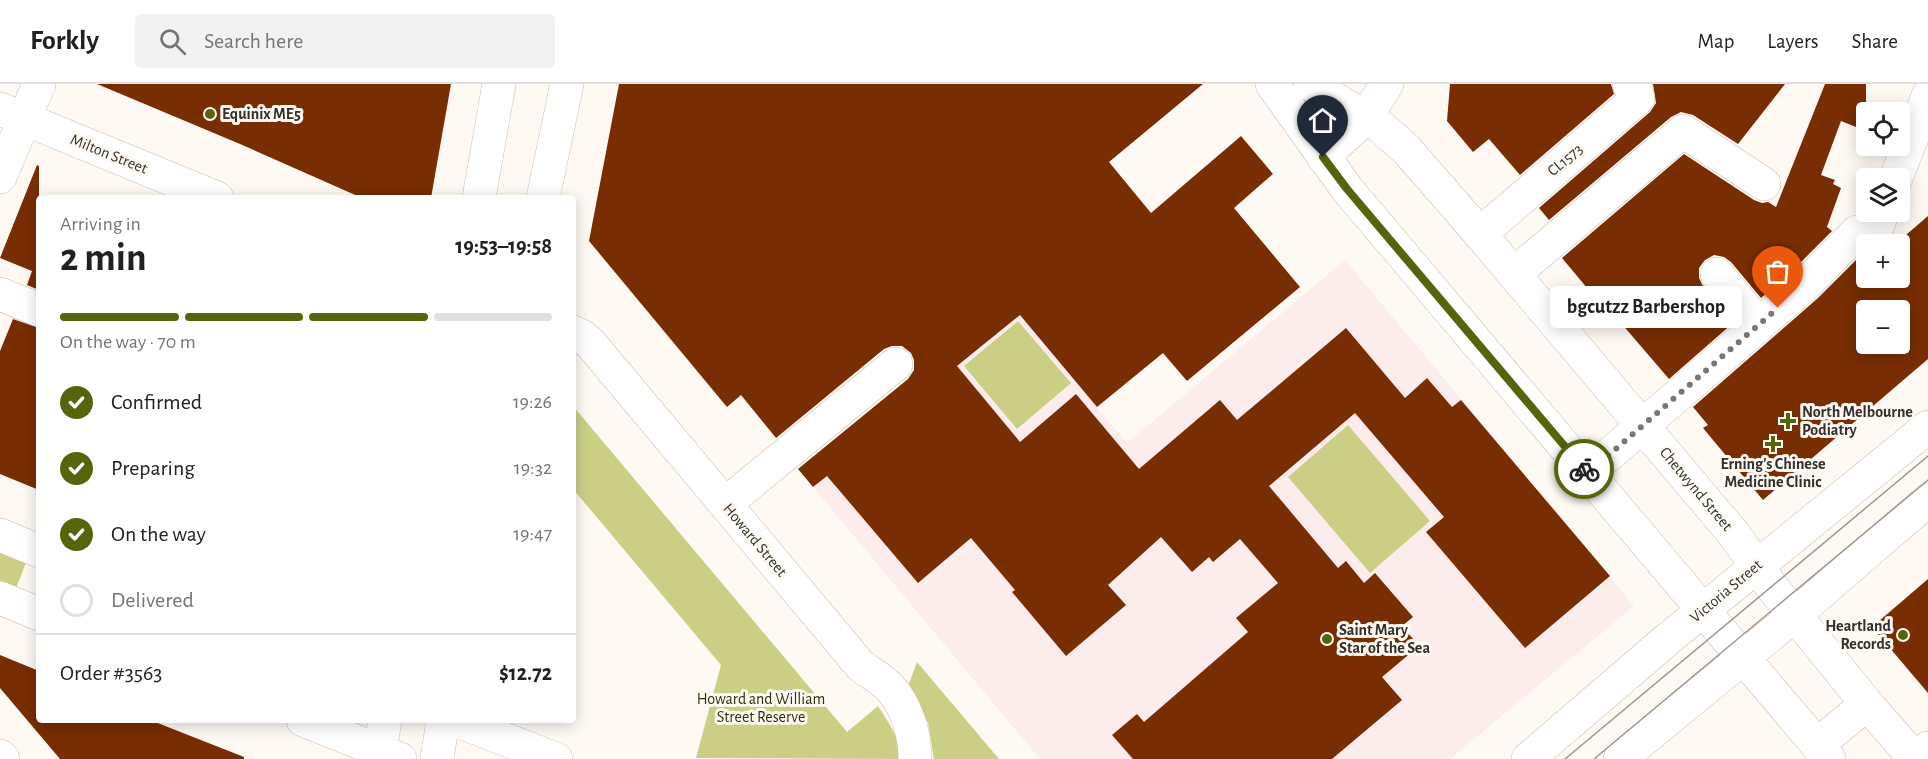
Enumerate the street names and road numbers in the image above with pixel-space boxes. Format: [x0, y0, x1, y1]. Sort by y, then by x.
street label: Milton Street [68, 131, 150, 177]
street label: CL1573 [1544, 141, 1586, 179]
street label: Chetwynd Street [1656, 444, 1735, 534]
street label: Howard Street [720, 500, 790, 580]
street label: Victoria Street [1687, 556, 1765, 626]

